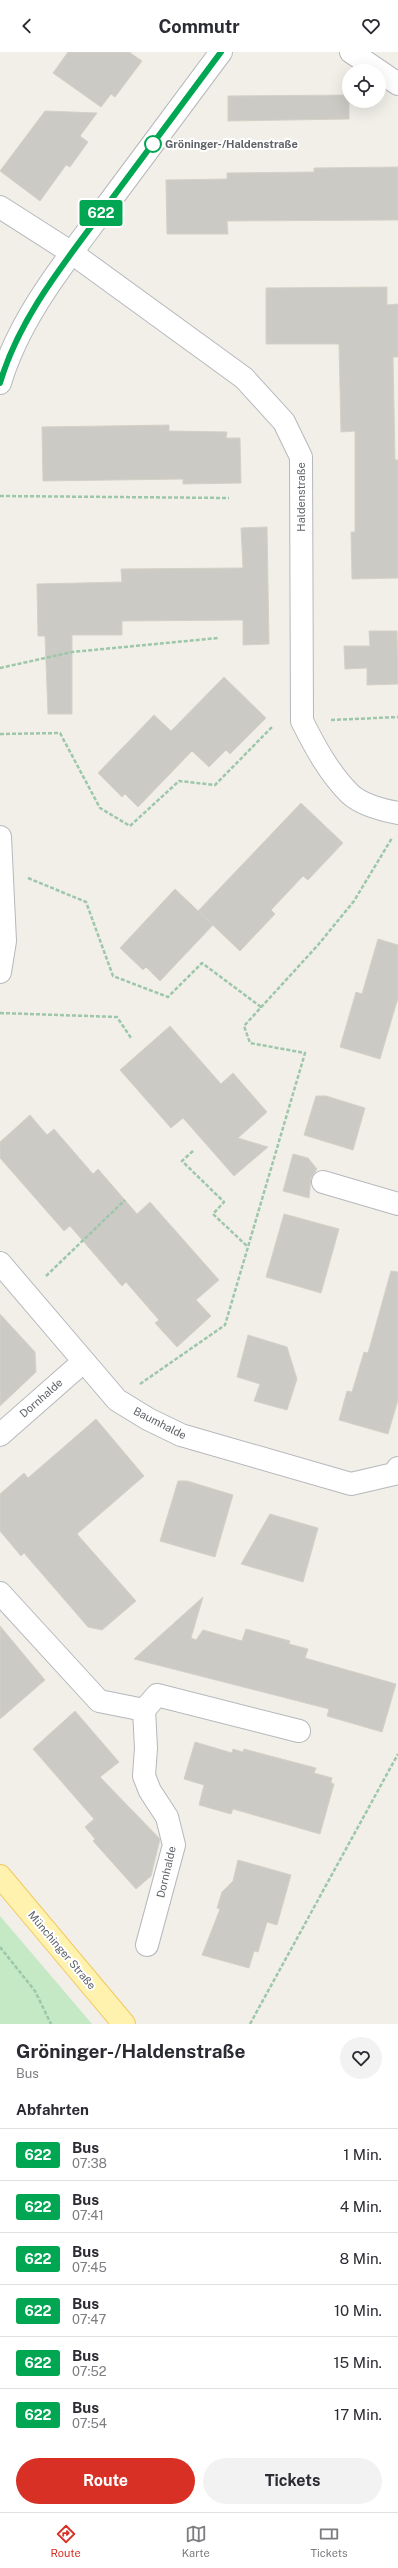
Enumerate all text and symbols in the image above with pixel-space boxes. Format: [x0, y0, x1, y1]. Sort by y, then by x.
icon: back [16, 15, 38, 37]
icon: heart [360, 15, 382, 37]
text: Commutr [158, 16, 240, 37]
map controls [342, 64, 386, 108]
button: locate [342, 64, 386, 108]
marker: Gröninger-/Haldenstraße [144, 135, 162, 153]
place label: Gröninger-/Haldenstraße [165, 138, 298, 150]
line badge: 622 [78, 200, 124, 226]
text: 622 [87, 205, 115, 221]
street label: Haldenstraße [295, 462, 307, 532]
street label: Dornhalde [17, 1376, 65, 1420]
street label: Baumhalde [132, 1405, 188, 1441]
street label: Dornhalde [154, 1845, 178, 1899]
street label: Münchinger Straße [26, 1909, 98, 1991]
button: heart [340, 2037, 382, 2079]
text: Gröninger-/Haldenstraße [16, 2040, 245, 2062]
text: Bus [16, 2066, 39, 2081]
text: Abfahrten [16, 2101, 89, 2118]
text: Bus [72, 2139, 99, 2156]
text: 1 Min. [343, 2146, 382, 2163]
text: 622 [24, 2147, 52, 2163]
text: 07:38 [72, 2156, 107, 2171]
text: Bus [72, 2191, 99, 2208]
text: 4 Min. [340, 2198, 382, 2215]
text: 622 [24, 2199, 52, 2215]
text: 07:41 [72, 2208, 104, 2223]
text: Bus [72, 2243, 99, 2260]
text: 8 Min. [340, 2250, 382, 2267]
text: 622 [24, 2251, 52, 2267]
text: 07:45 [72, 2260, 107, 2275]
text: Bus [72, 2295, 99, 2312]
text: 10 Min. [334, 2302, 382, 2319]
text: 622 [24, 2303, 52, 2319]
text: 07:47 [72, 2312, 106, 2327]
text: Bus [72, 2347, 99, 2364]
text: 15 Min. [334, 2354, 382, 2371]
text: 622 [24, 2355, 52, 2371]
text: 07:52 [72, 2364, 107, 2379]
text: Bus [72, 2399, 99, 2416]
text: 17 Min. [334, 2406, 382, 2423]
text: 622 [24, 2407, 52, 2423]
text: 07:54 [72, 2416, 107, 2431]
button: Route [16, 2458, 195, 2504]
button: Tickets [203, 2458, 382, 2504]
tab: Route [50, 2523, 81, 2559]
tab: Karte [182, 2523, 210, 2559]
tab: Tickets [311, 2523, 347, 2559]

